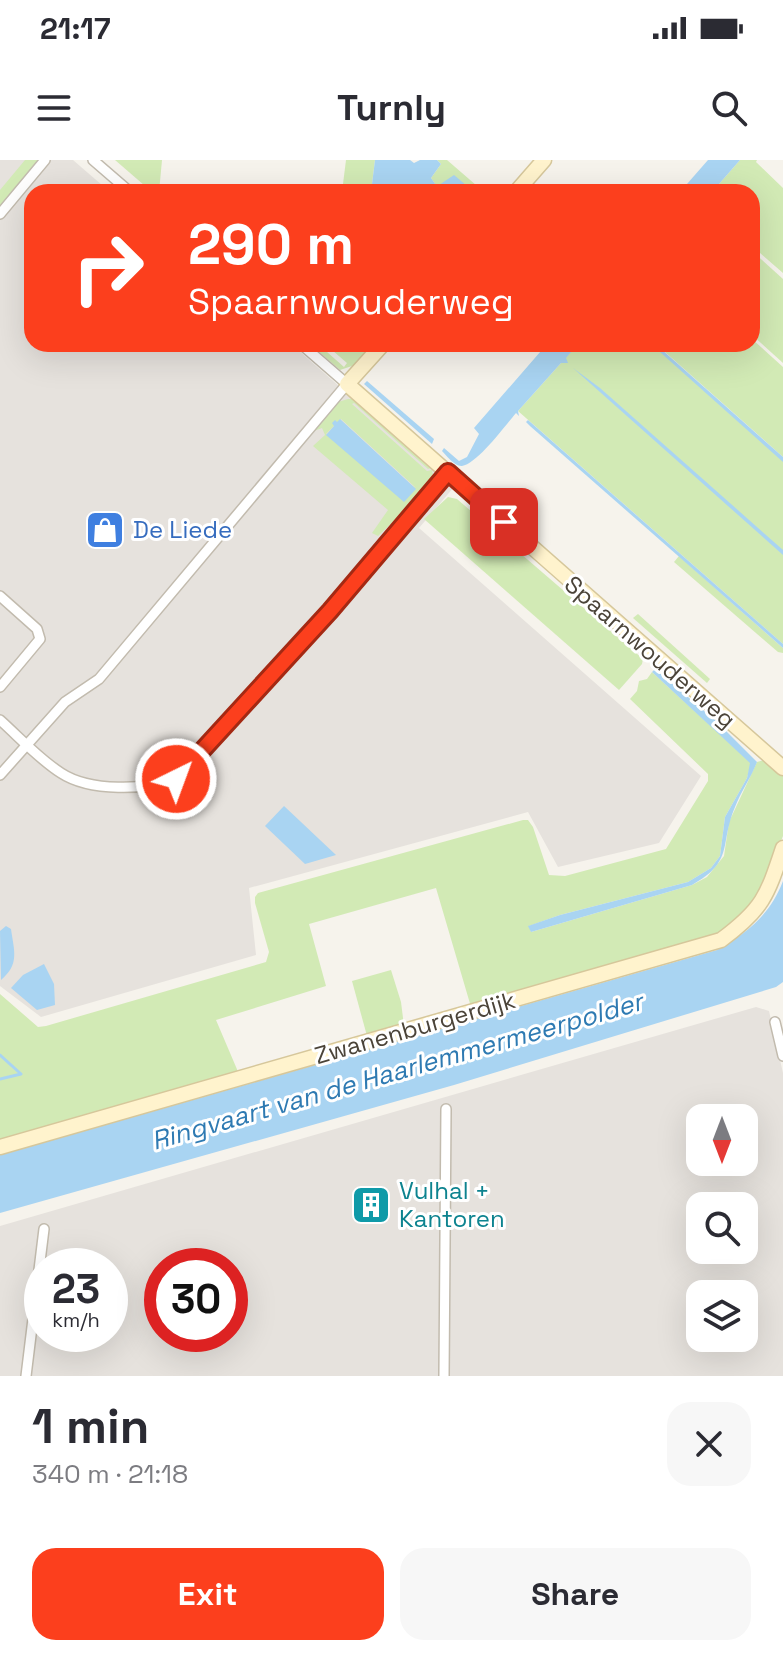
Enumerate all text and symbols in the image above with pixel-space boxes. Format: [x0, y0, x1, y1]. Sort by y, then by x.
text: 21:17 [40, 9, 111, 48]
text: Turnly [337, 85, 446, 131]
icon: menu [32, 86, 76, 130]
icon: search [707, 86, 751, 130]
text: 290 m [188, 209, 354, 280]
icon: right [56, 216, 160, 320]
text: Spaarnwouderweg [188, 279, 514, 325]
pin [470, 488, 538, 556]
icon: arrive [482, 500, 526, 544]
shop icon: De Liede [84, 509, 126, 551]
place label: De Liede [133, 514, 232, 545]
street label: Spaarnwouderweg [558, 569, 742, 735]
position arrow [134, 737, 218, 821]
water label: Ringvaart van de Haarlemmermeerpolder [147, 984, 650, 1158]
street label: Zwanenburgerdijk [311, 984, 519, 1071]
north arrow [686, 1104, 758, 1176]
map controls [686, 1104, 758, 1352]
place label: Vulhal + Kantoren [399, 1175, 505, 1234]
building icon: Vulhal + Kantoren [350, 1184, 392, 1226]
button: search [686, 1192, 758, 1264]
speed limit sign: 30 [144, 1248, 248, 1352]
text: 23 [52, 1264, 100, 1315]
button: layers [686, 1280, 758, 1352]
text: km/h [52, 1307, 100, 1333]
text: 1 min [32, 1396, 149, 1457]
button: close [667, 1402, 751, 1486]
text: 340 m · 21:18 [32, 1457, 188, 1491]
button: Exit [32, 1548, 384, 1640]
button: Share [400, 1548, 751, 1640]

